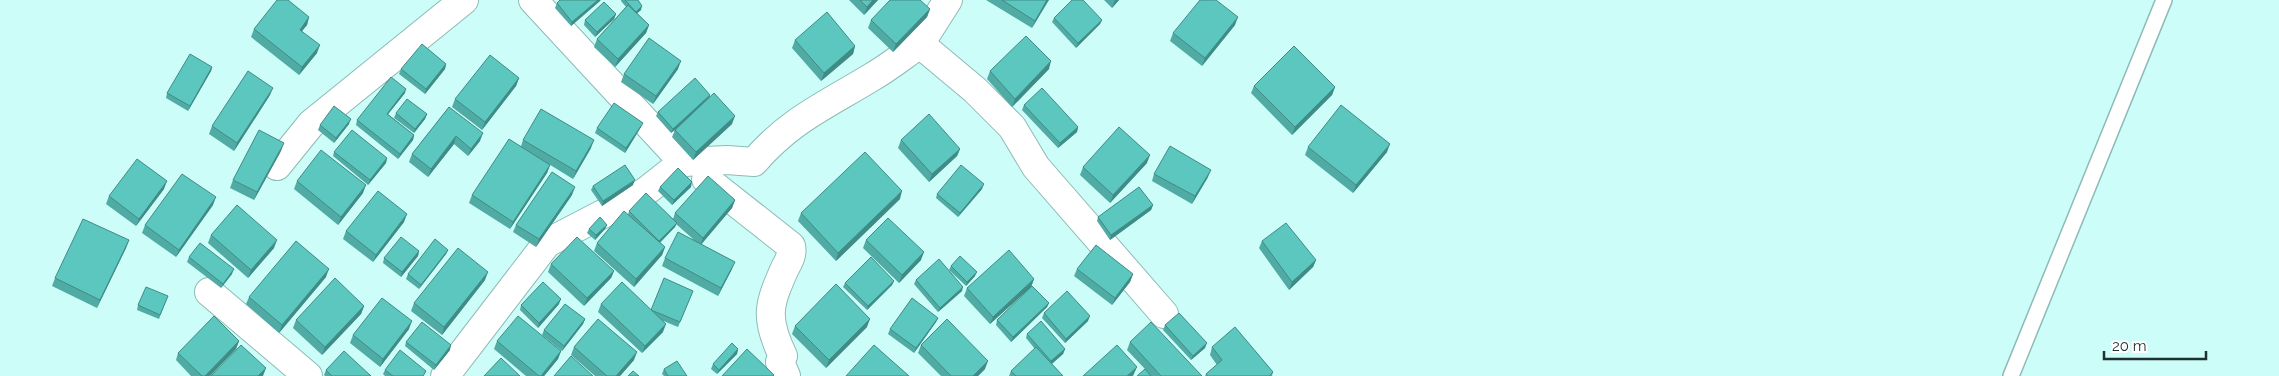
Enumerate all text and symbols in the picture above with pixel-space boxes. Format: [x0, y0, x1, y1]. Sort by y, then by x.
scale bar [2104, 328, 2206, 360]
text: 20 m [2112, 337, 2147, 355]

